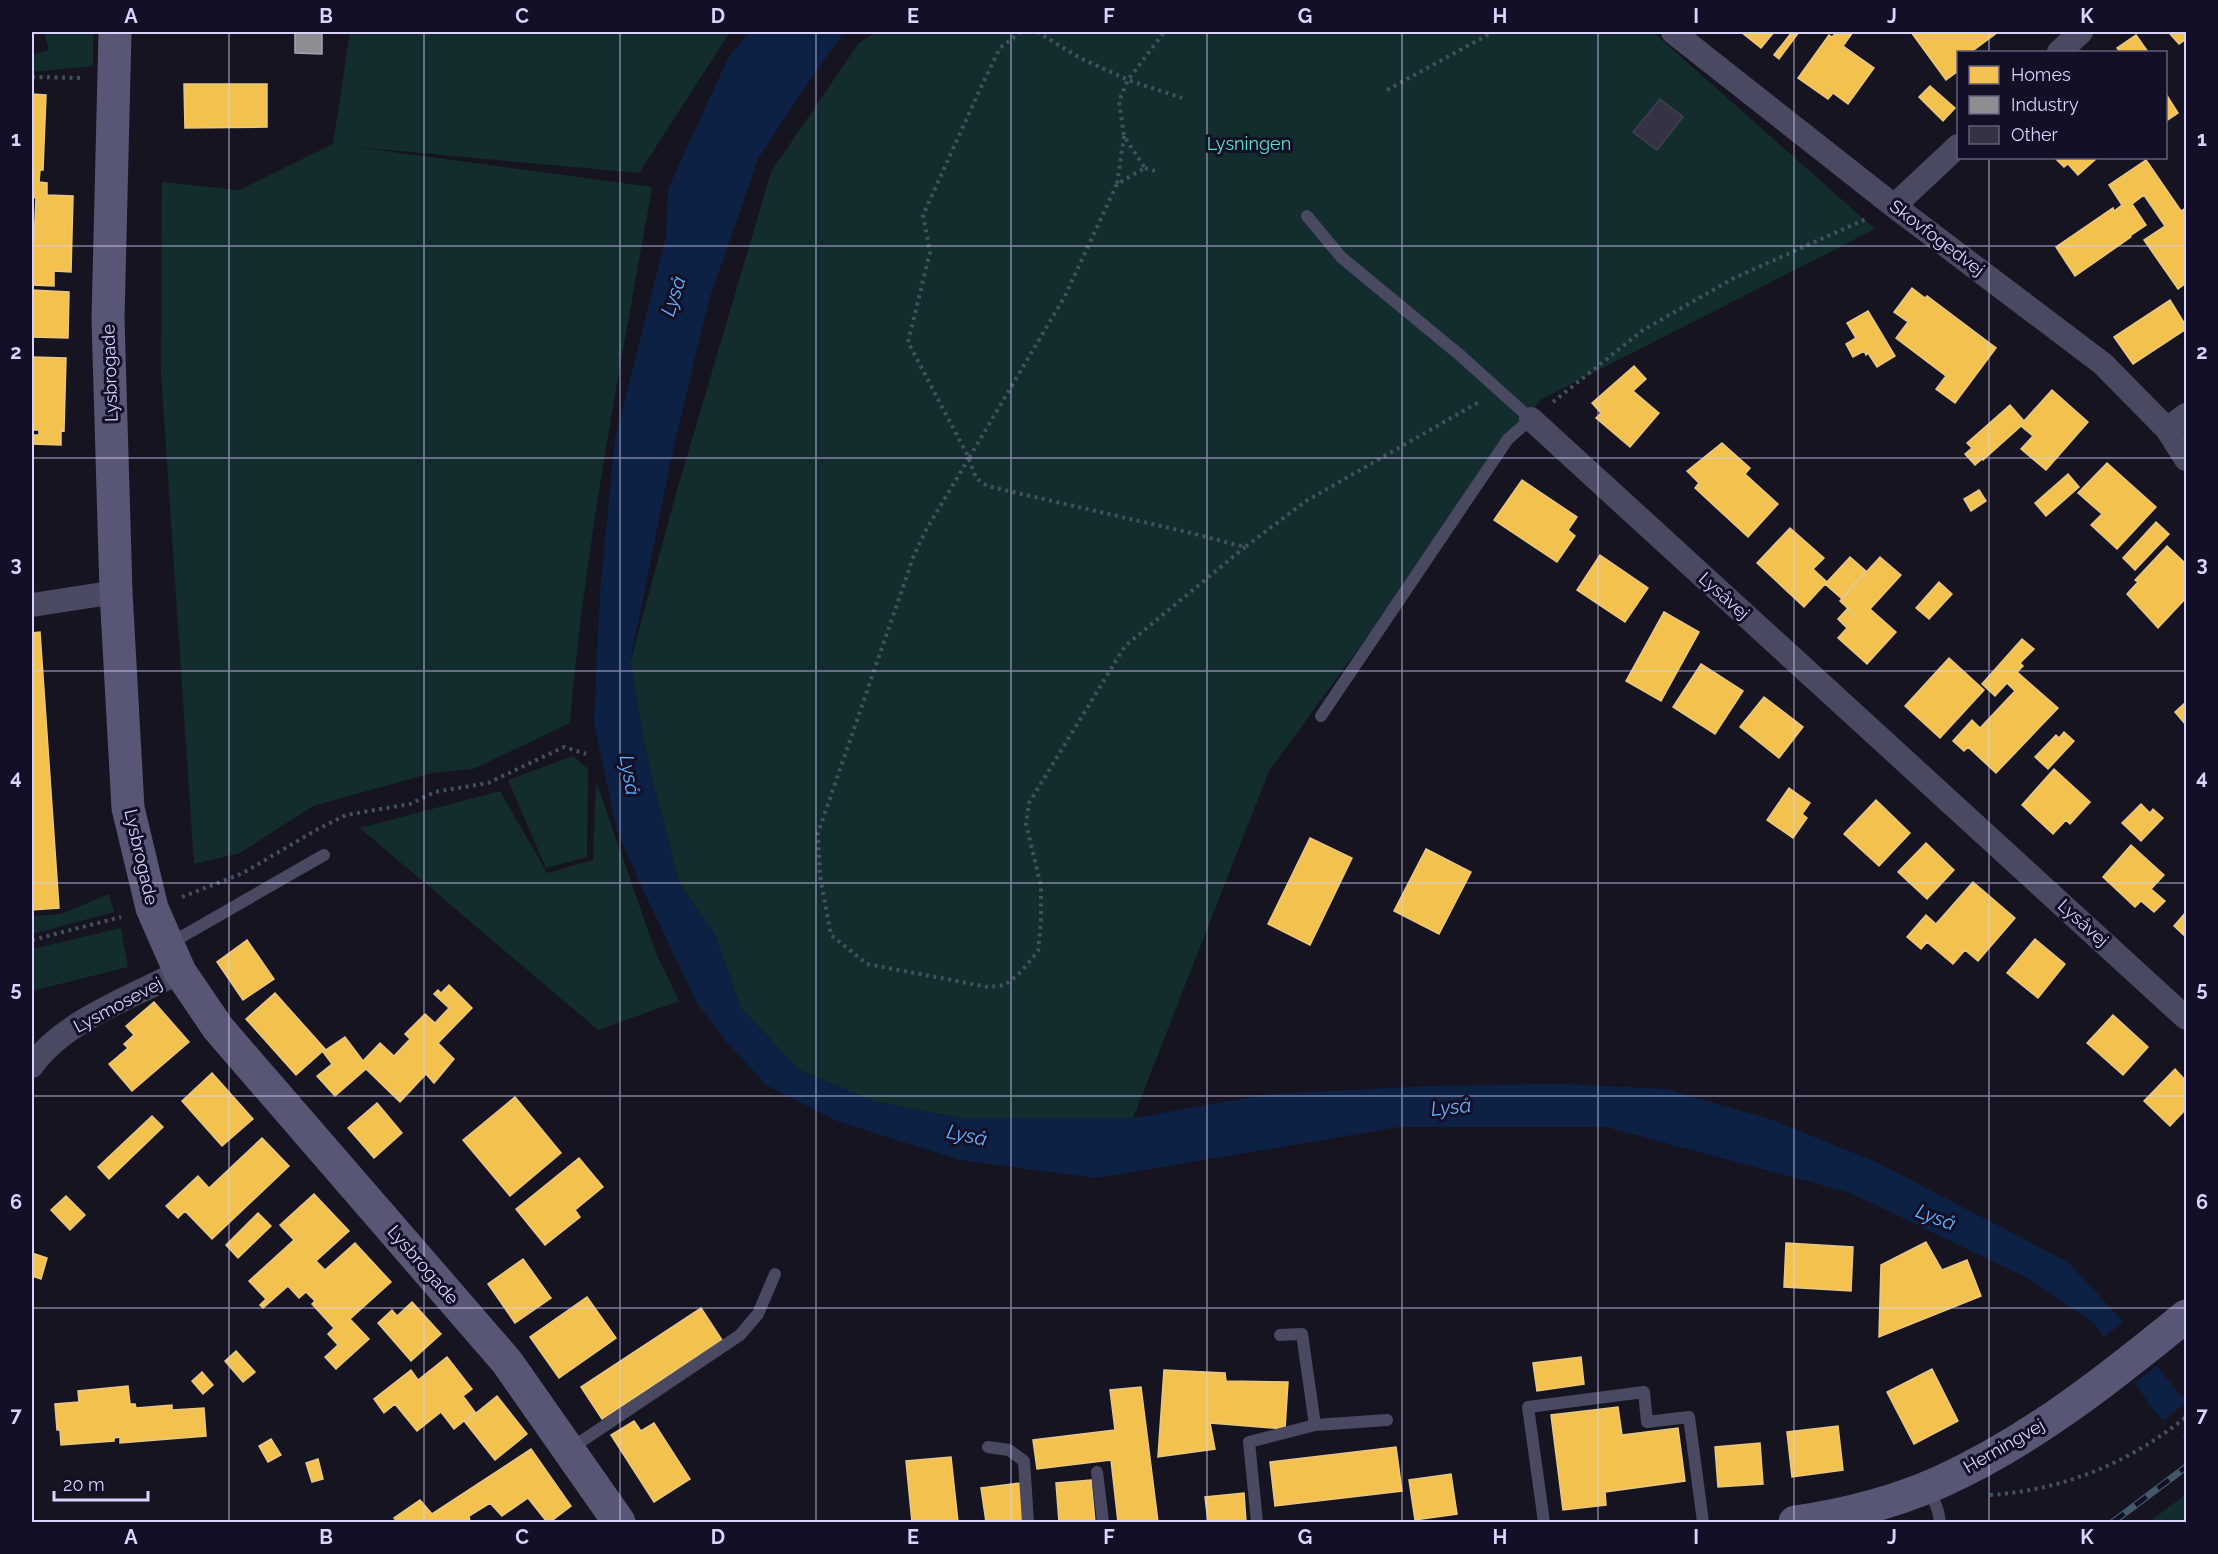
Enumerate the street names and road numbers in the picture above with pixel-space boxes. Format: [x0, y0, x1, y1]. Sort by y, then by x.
street label: Skovfogedvej [1886, 195, 1989, 280]
street label: Lysbrogade [97, 323, 122, 422]
street label: Lysåvej [1695, 568, 1754, 624]
street label: Lysbrogade [120, 807, 163, 907]
street label: Lysåvej [2054, 895, 2113, 951]
street label: Lysmosevej [70, 972, 166, 1037]
street label: Lysbrogade [383, 1221, 464, 1309]
street label: Herningvej [1960, 1414, 2048, 1477]

